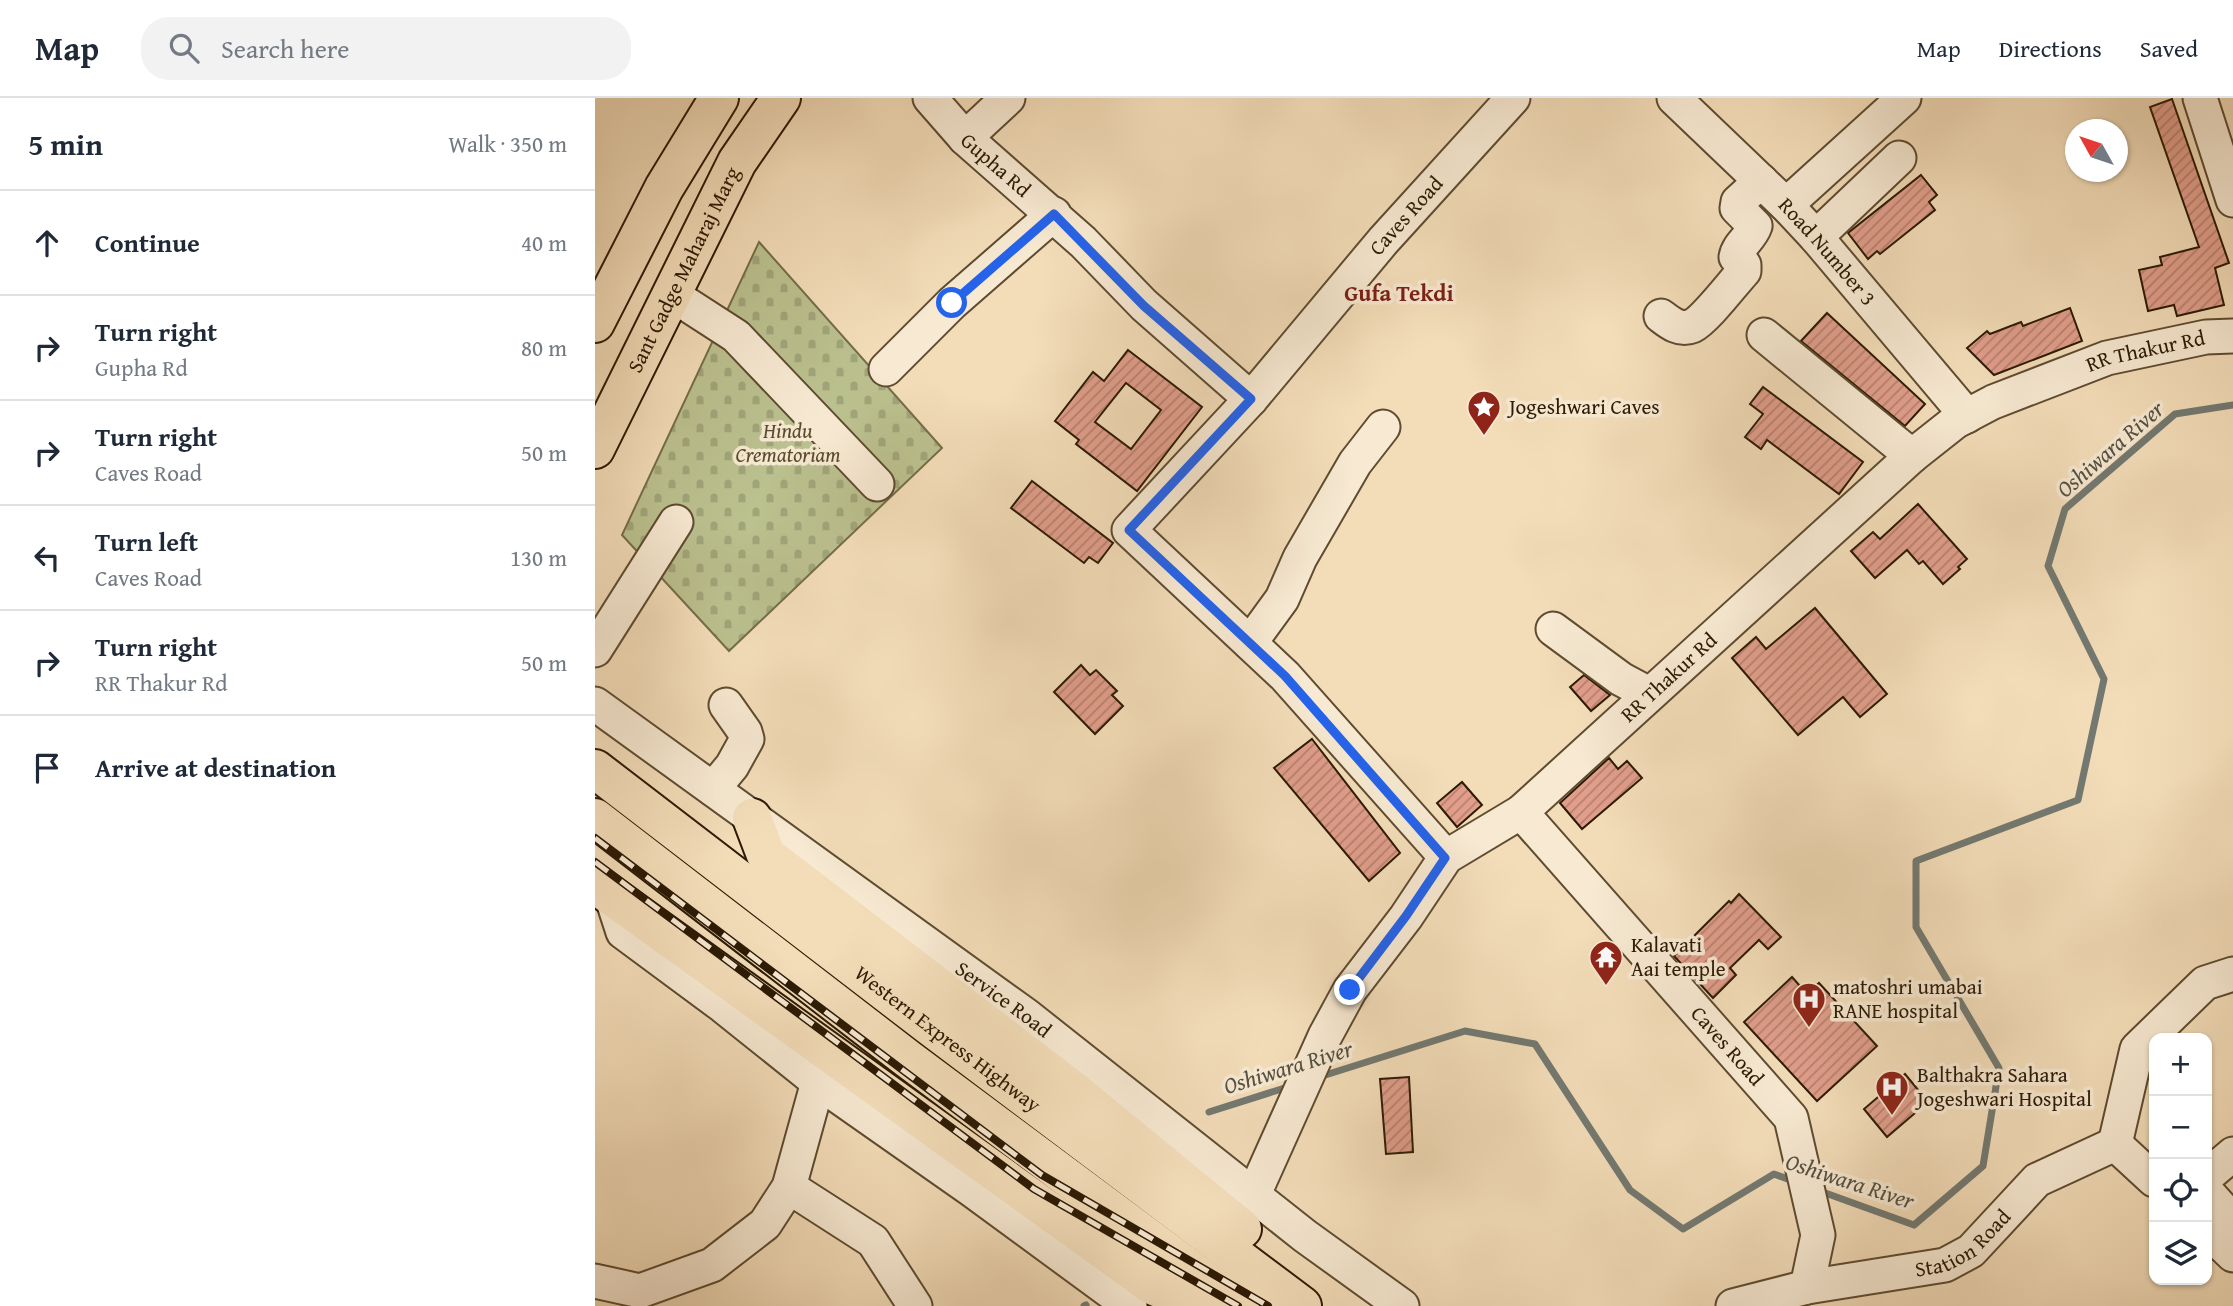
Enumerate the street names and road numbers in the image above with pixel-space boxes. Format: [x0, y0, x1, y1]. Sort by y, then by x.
street label: Gupha Rd [954, 125, 1039, 205]
street label: Sant Gadge Maharaj Marg [619, 161, 748, 378]
street label: Caves Road [1361, 168, 1451, 262]
street label: Road Number 3 [1771, 190, 1884, 312]
street label: RR Thakur Rd [2081, 322, 2208, 380]
street label: RR Thakur Rd [1613, 624, 1724, 729]
street label: Service Road [949, 953, 1059, 1045]
street label: Western Express Highway [848, 958, 1048, 1120]
street label: Caves Road [1684, 999, 1772, 1093]
street label: Station Road [1913, 1201, 2018, 1285]

